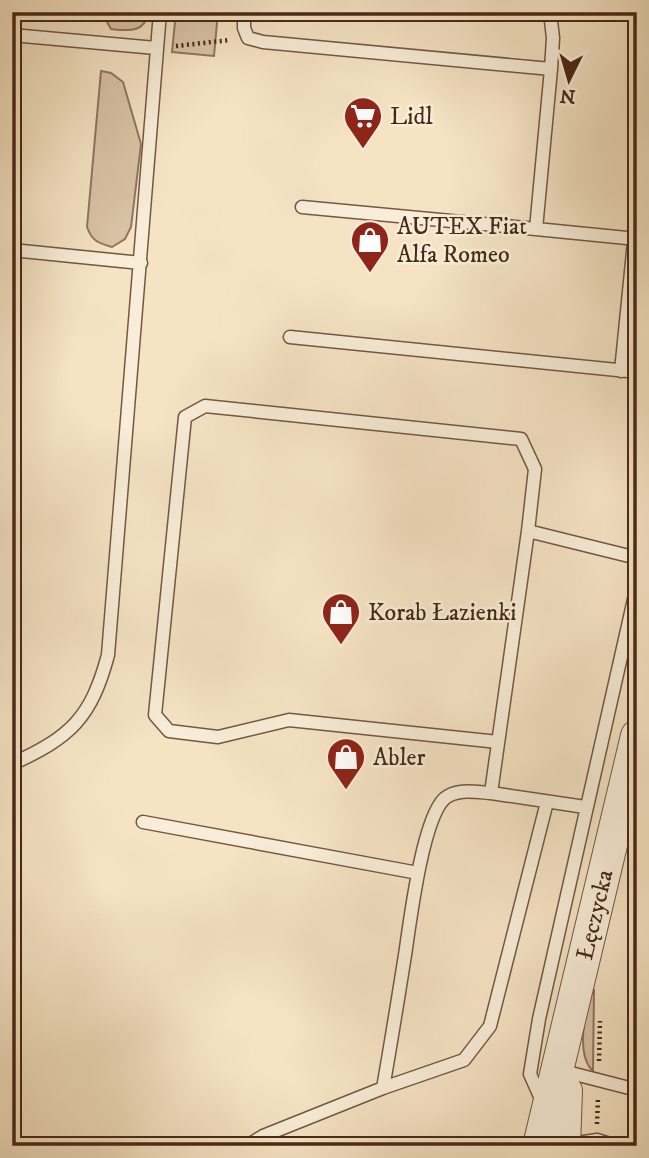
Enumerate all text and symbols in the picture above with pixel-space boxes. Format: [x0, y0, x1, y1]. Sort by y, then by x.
north arrow [534, 46, 604, 116]
text: N [558, 83, 576, 108]
supermarket icon: Lidl [342, 95, 384, 150]
place label: Lidl [390, 102, 433, 132]
place label: AUTEX Fiat Alfa Romeo [397, 212, 527, 270]
shop icon: AUTEX Fiat Alfa Romeo [349, 219, 391, 274]
shop icon: Korab Łazienki [320, 591, 362, 646]
place label: Korab Łazienki [368, 598, 516, 628]
shop icon: Abler [325, 736, 367, 791]
place label: Abler [373, 743, 425, 773]
street label: Łęczycka [570, 866, 621, 963]

